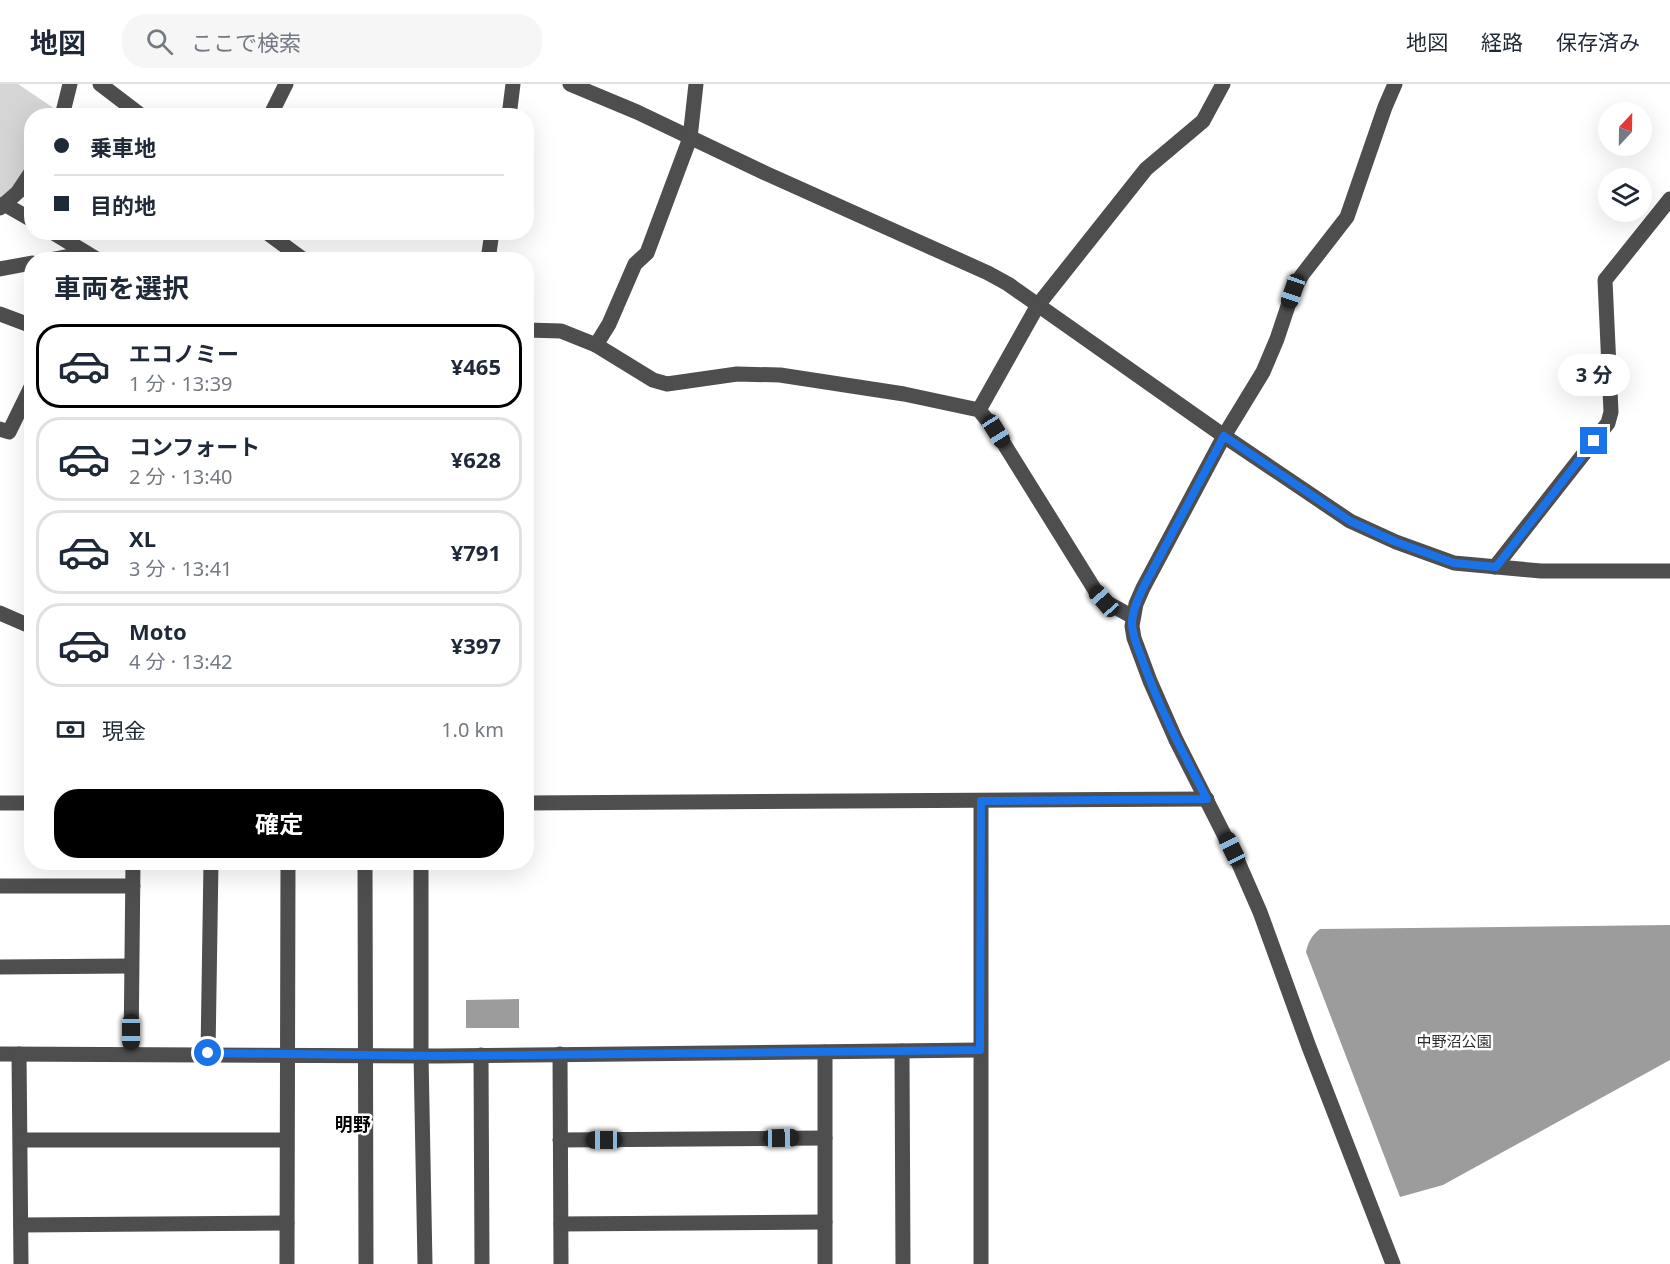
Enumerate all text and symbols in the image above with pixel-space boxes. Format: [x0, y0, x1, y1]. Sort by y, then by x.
search box [122, 14, 542, 68]
text: 地図 [30, 23, 86, 61]
icon: search [143, 25, 176, 58]
text: ここで検索 [191, 27, 301, 57]
text: 地図 [1406, 28, 1448, 56]
text: 経路 [1481, 28, 1523, 56]
text: 保存済み [1556, 28, 1640, 56]
north arrow [1598, 102, 1652, 156]
map controls [1598, 102, 1652, 222]
text: 乗車地 [90, 132, 156, 162]
button: layers [1598, 168, 1652, 222]
text: 目的地 [90, 190, 156, 220]
text: 車両を選択 [54, 269, 189, 306]
car [1279, 271, 1307, 311]
text: エコノミー [129, 338, 239, 368]
icon: car [57, 339, 111, 393]
text: ¥465 [451, 351, 501, 381]
callout: 3 分 [1558, 354, 1630, 396]
text: 3 分 [1576, 361, 1612, 388]
text: 1 分 · 13:39 [129, 370, 233, 397]
car [979, 411, 1013, 451]
route end [1580, 427, 1607, 454]
text: コンフォート [129, 431, 260, 461]
icon: car [57, 432, 111, 486]
text: ¥628 [451, 444, 501, 474]
text: 2 分 · 13:40 [129, 463, 233, 490]
text: XL [129, 523, 156, 553]
icon: car [57, 525, 111, 579]
text: ¥791 [451, 537, 501, 567]
text: 3 分 · 13:41 [129, 555, 233, 582]
car [1085, 582, 1123, 620]
text: Moto [129, 616, 187, 646]
icon: car [57, 618, 111, 672]
text: ¥397 [451, 630, 501, 660]
text: 4 分 · 13:42 [129, 648, 233, 675]
icon: cash [54, 713, 87, 746]
text: 現金 [102, 715, 146, 745]
text: 1.0 km [441, 716, 504, 743]
button: 確定 [54, 789, 504, 858]
car [1216, 829, 1248, 869]
car [122, 1014, 140, 1050]
park label: 中野沼公園 [1416, 1031, 1492, 1051]
route start [194, 1039, 221, 1066]
district label: 明野 [335, 1112, 371, 1136]
car [763, 1129, 799, 1147]
car [586, 1131, 622, 1149]

